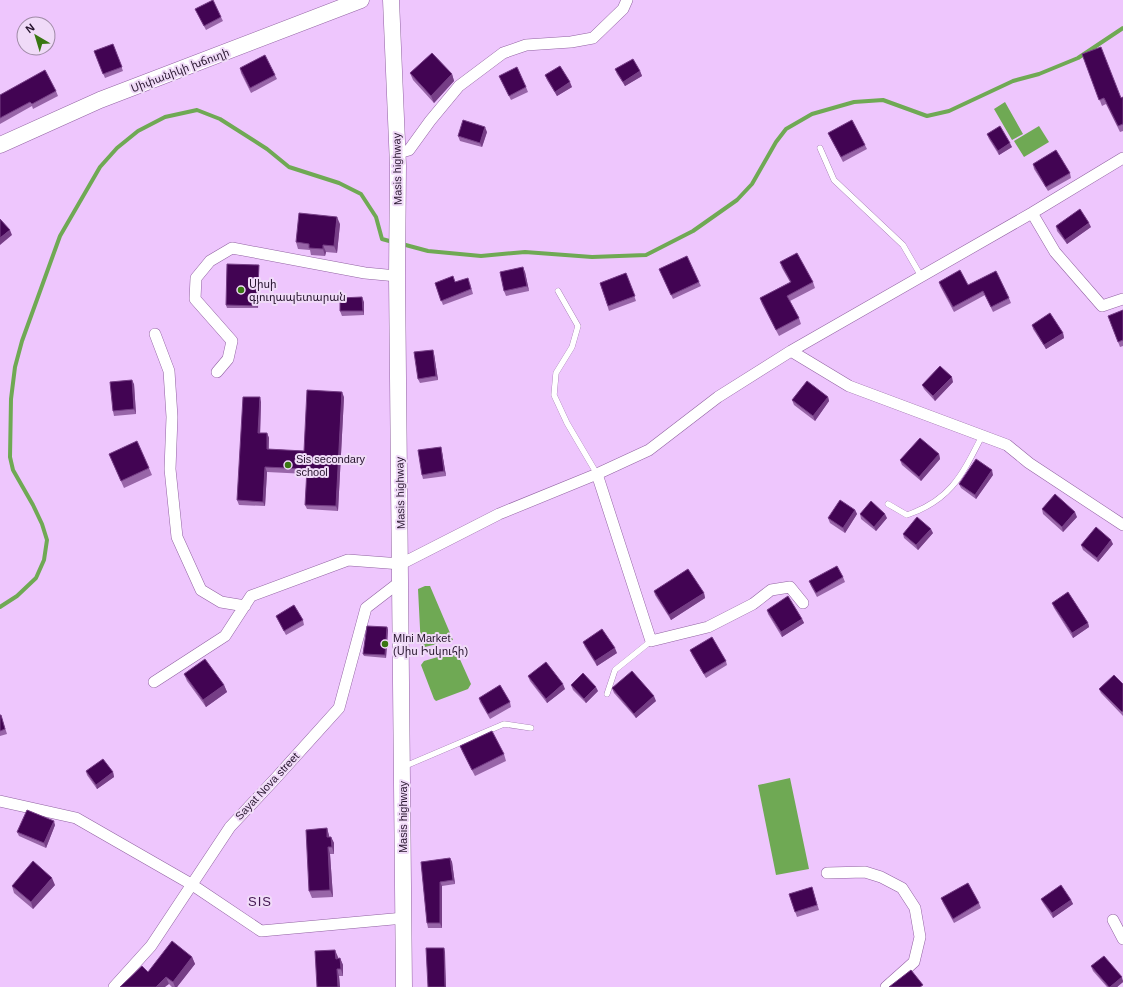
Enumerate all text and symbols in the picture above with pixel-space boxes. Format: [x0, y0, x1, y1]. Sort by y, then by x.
north arrow [16, 16, 56, 56]
text: N [23, 21, 37, 35]
street label: Սիփանիկի խճուղի [129, 46, 231, 95]
street label: Masis highway [390, 132, 404, 205]
place label: Սիսի գյուղապետարան [249, 278, 346, 304]
marker: Սիսի գյուղապետարան [236, 285, 246, 295]
place label: Sis secondary school [296, 453, 366, 478]
street label: Masis highway [393, 456, 407, 529]
marker: Sis secondary school [283, 460, 293, 470]
place label: MIni Market (Սիս Իսկուհի) [393, 632, 468, 658]
marker: MIni Market (Սիս Իսկուհի) [380, 639, 390, 649]
street label: Sayat Nova street [233, 750, 301, 822]
street label: Masis highway [397, 780, 409, 853]
district label: SIS [248, 894, 272, 909]

